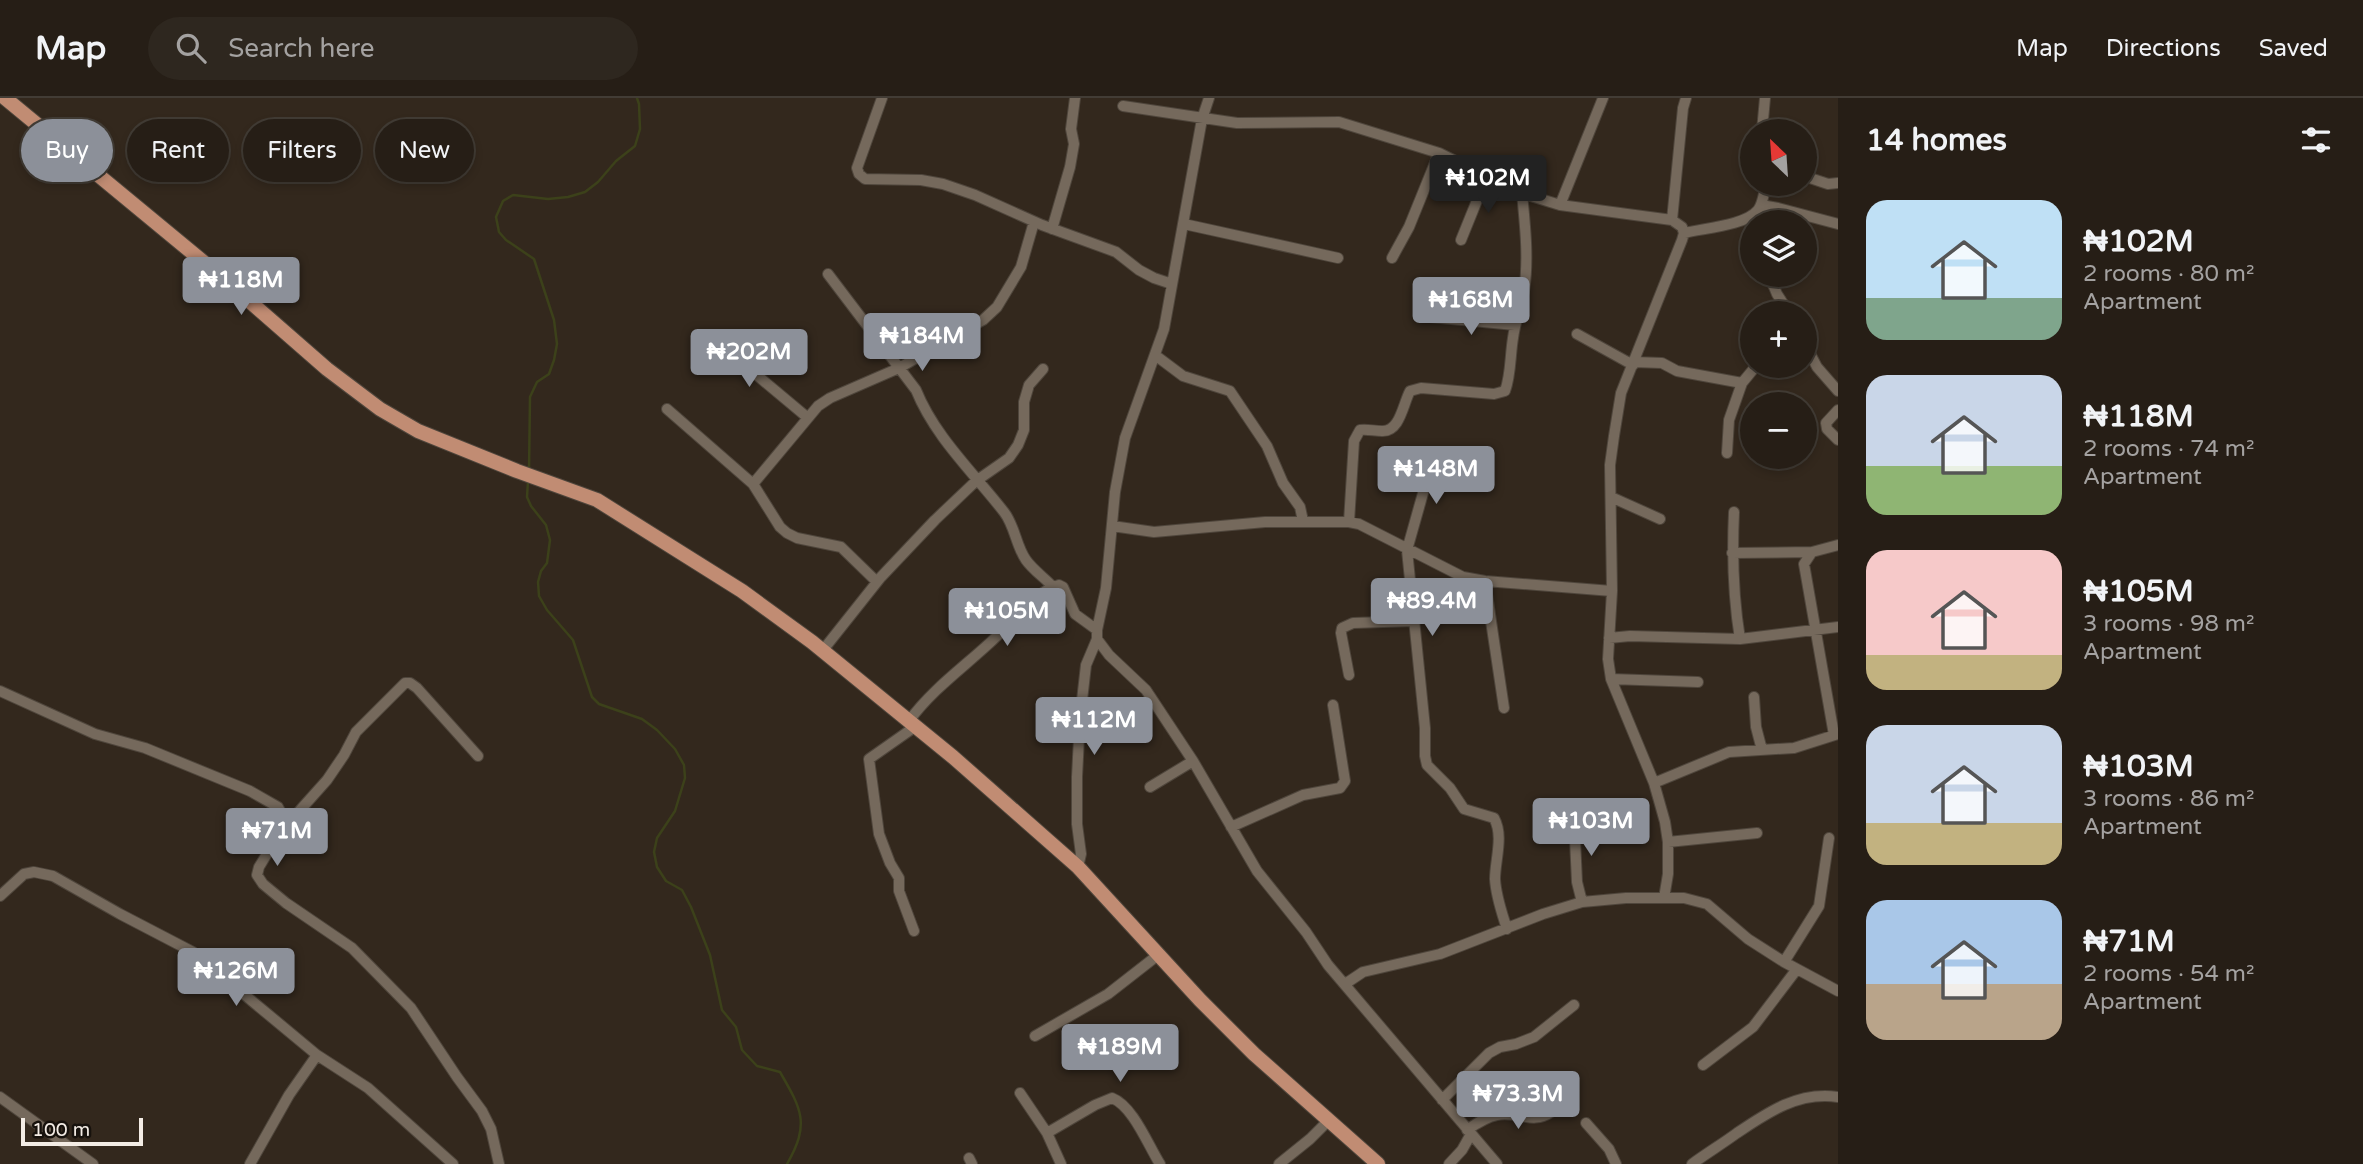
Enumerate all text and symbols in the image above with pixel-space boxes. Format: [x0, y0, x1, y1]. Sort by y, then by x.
search box [148, 17, 638, 80]
text: Map [35, 29, 106, 68]
icon: search [172, 29, 210, 67]
text: Search here [228, 33, 374, 64]
text: Map [2016, 34, 2068, 63]
text: Directions [2106, 34, 2221, 63]
text: Saved [2259, 34, 2328, 63]
chip: Buy [21, 119, 113, 182]
chip: Rent [127, 119, 229, 182]
chip: Filters [243, 119, 361, 182]
chip: New [375, 119, 474, 182]
north arrow [1740, 119, 1816, 196]
map controls [1740, 119, 1817, 469]
icon: filters [2297, 121, 2335, 159]
text: 14 homes [1866, 122, 2007, 159]
pin: ₦102M [1439, 156, 1537, 215]
text: ₦102M [1446, 164, 1530, 192]
button: layers [1740, 210, 1817, 287]
text: ₦102M [2083, 223, 2194, 260]
icon: home [1922, 228, 2006, 312]
pin: ₦118M [192, 258, 290, 317]
text: 2 rooms · 80 m² [2083, 260, 2254, 288]
text: ₦118M [199, 266, 283, 294]
pin: ₦168M [1422, 278, 1520, 337]
text: ₦168M [1429, 286, 1513, 314]
text: Apartment [2083, 288, 2202, 316]
button: + [1740, 301, 1817, 378]
pin: ₦184M [873, 314, 971, 373]
text: ₦184M [880, 322, 964, 350]
pin: ₦202M [700, 330, 798, 389]
text: ₦202M [707, 338, 791, 366]
button: − [1740, 392, 1817, 469]
text: ₦118M [2083, 398, 2194, 435]
icon: home [1922, 403, 2006, 487]
text: 2 rooms · 74 m² [2083, 435, 2254, 463]
pin: ₦148M [1387, 446, 1485, 506]
text: ₦148M [1394, 455, 1478, 483]
text: Apartment [2083, 463, 2202, 491]
text: ₦105M [2083, 573, 2194, 610]
pin: ₦89.4M [1375, 578, 1489, 638]
icon: home [1922, 578, 2006, 662]
text: ₦89.4M [1387, 587, 1477, 615]
pin: ₦105M [958, 588, 1056, 648]
text: ₦105M [965, 597, 1049, 625]
text: 3 rooms · 98 m² [2083, 610, 2254, 638]
text: Apartment [2083, 638, 2202, 666]
pin: ₦112M [1045, 698, 1143, 757]
text: ₦112M [1052, 706, 1136, 734]
text: ₦103M [2083, 748, 2194, 785]
icon: home [1922, 753, 2006, 837]
text: 3 rooms · 86 m² [2083, 785, 2254, 813]
pin: ₦103M [1542, 798, 1640, 858]
text: ₦103M [1549, 807, 1633, 835]
pin: ₦71M [236, 808, 318, 868]
text: Apartment [2083, 813, 2202, 841]
text: ₦71M [242, 817, 312, 845]
text: ₦71M [2083, 923, 2175, 960]
icon: home [1922, 928, 2006, 1012]
pin: ₦126M [187, 948, 285, 1008]
text: ₦126M [194, 957, 278, 985]
text: 2 rooms · 54 m² [2083, 960, 2254, 988]
text: Apartment [2083, 988, 2202, 1016]
pin: ₦189M [1071, 1024, 1169, 1084]
text: ₦189M [1078, 1033, 1162, 1061]
pin: ₦73.3M [1461, 1072, 1575, 1131]
text: ₦73.3M [1473, 1080, 1563, 1108]
scale bar [21, 1115, 144, 1147]
text: 100 m [32, 1119, 90, 1141]

